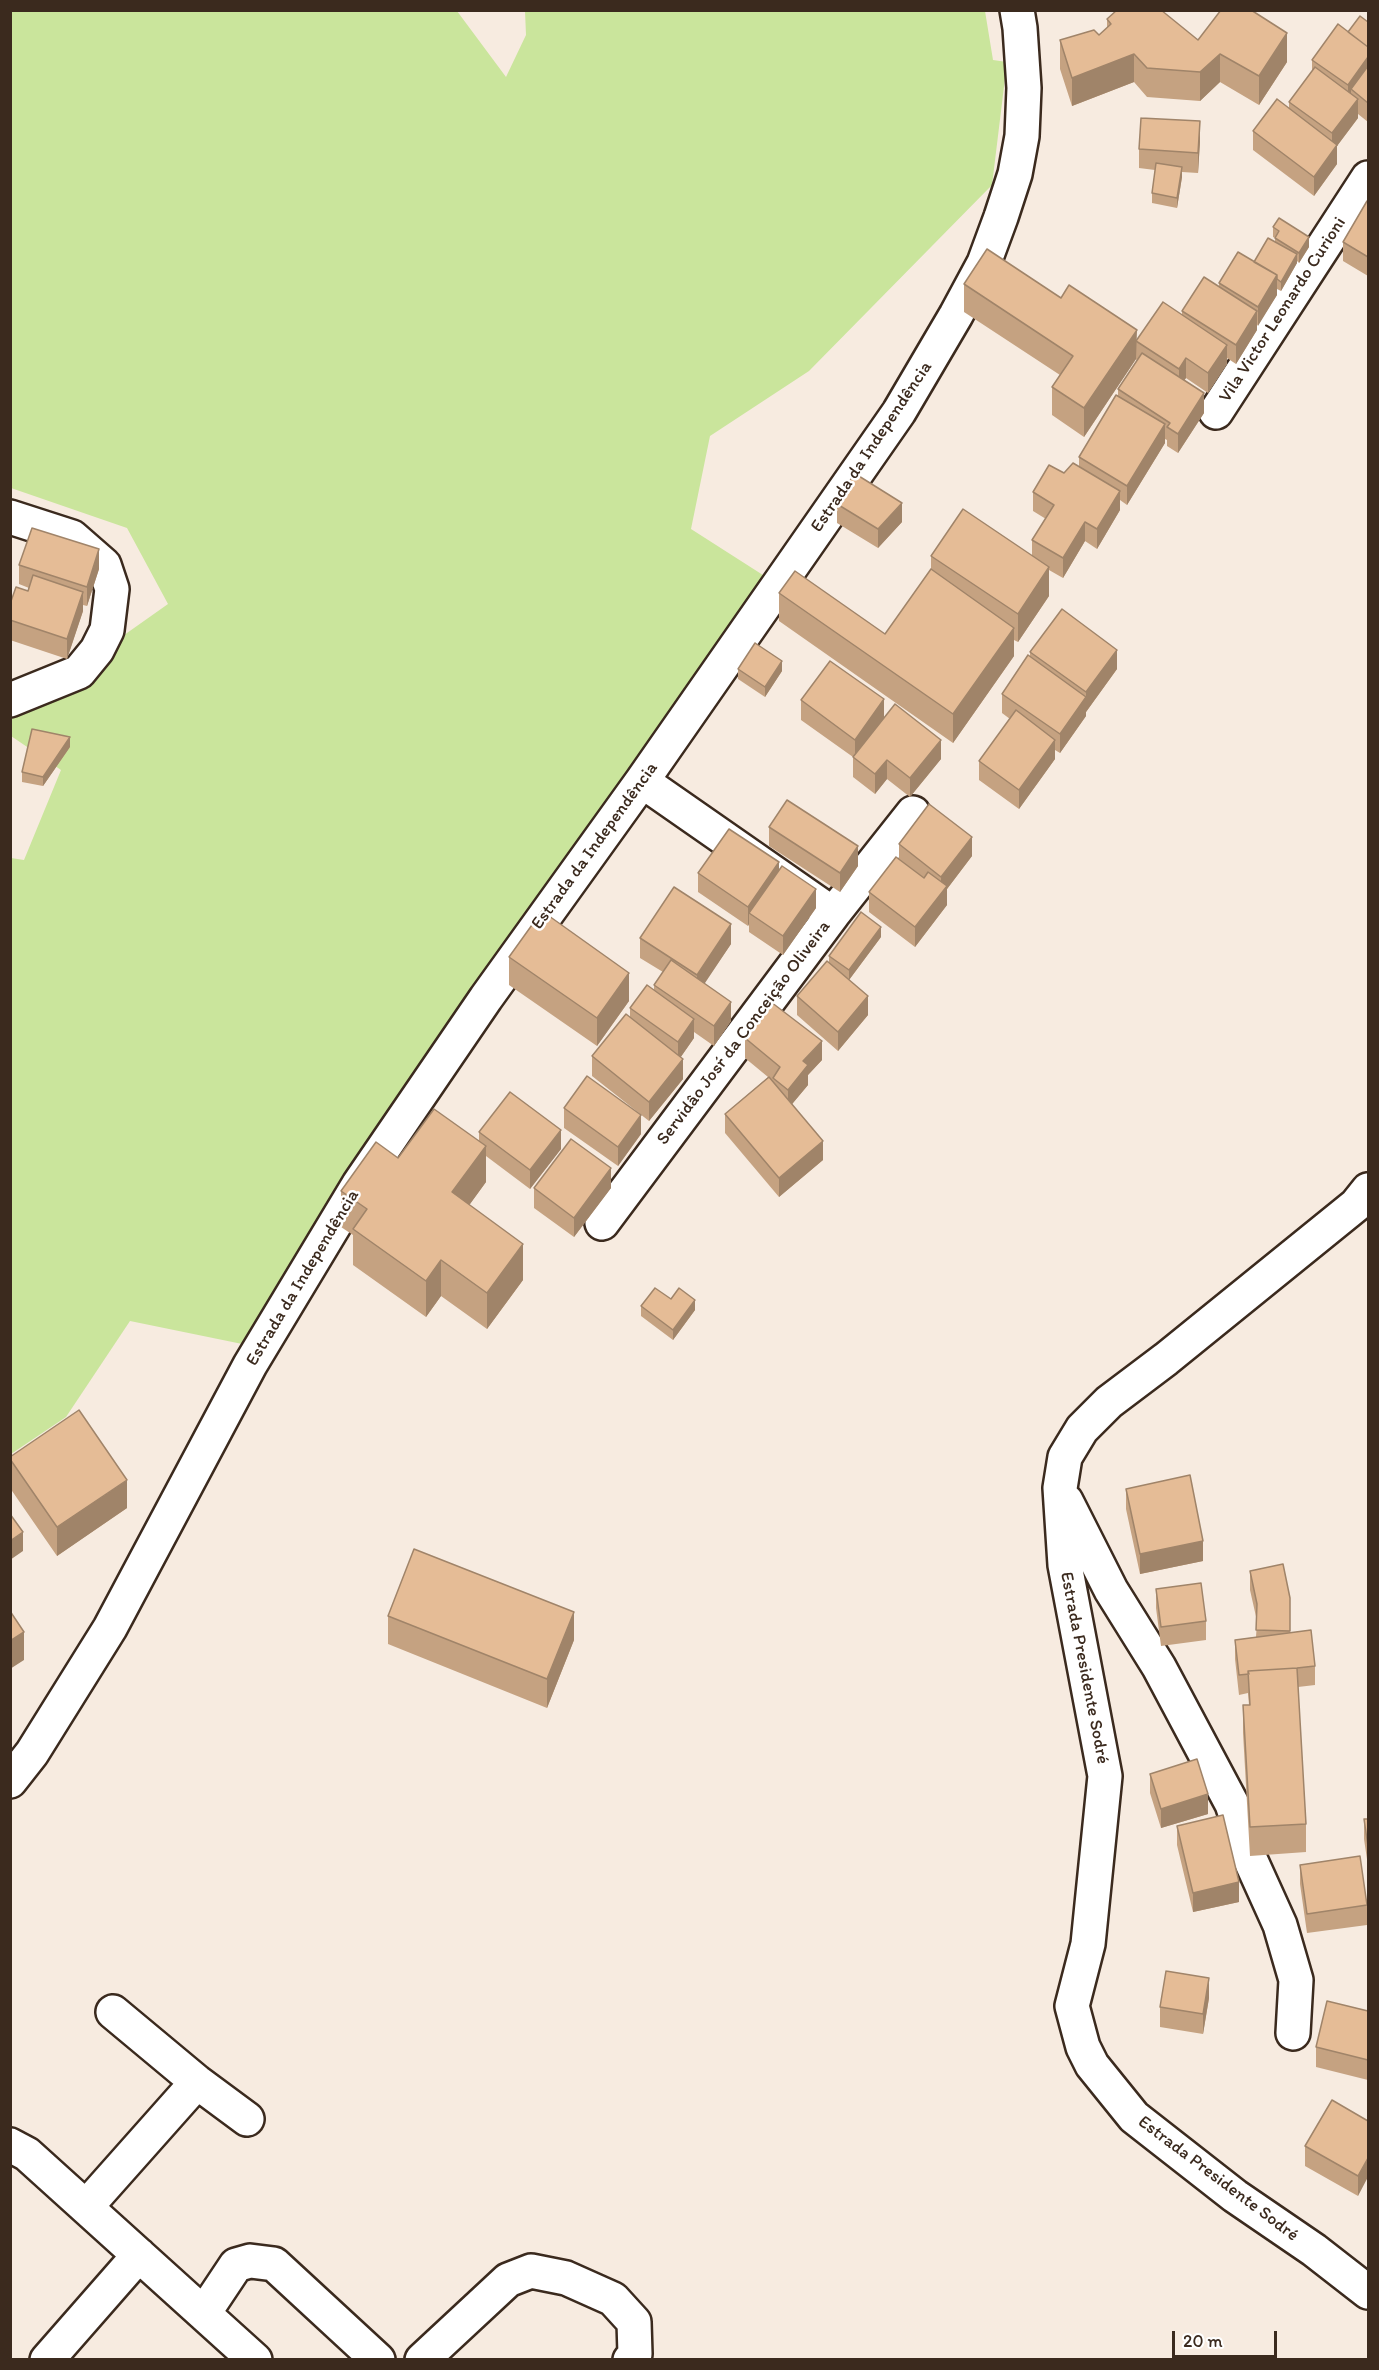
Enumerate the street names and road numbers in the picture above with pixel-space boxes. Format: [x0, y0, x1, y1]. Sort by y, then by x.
street label: Vila Victor Leonardo Curioni [1215, 213, 1351, 407]
street label: Estrada da Independência [807, 357, 937, 537]
street label: Estrada da Independência [527, 758, 663, 934]
street label: Servidâo Josŕ da Conceição Oliveira [652, 916, 836, 1150]
street label: Estrada da Independência [242, 1186, 364, 1370]
street label: Estrada Presidente Sodré [1055, 1570, 1113, 1766]
street label: Estrada Presidente Sodré [1134, 2112, 1302, 2246]

